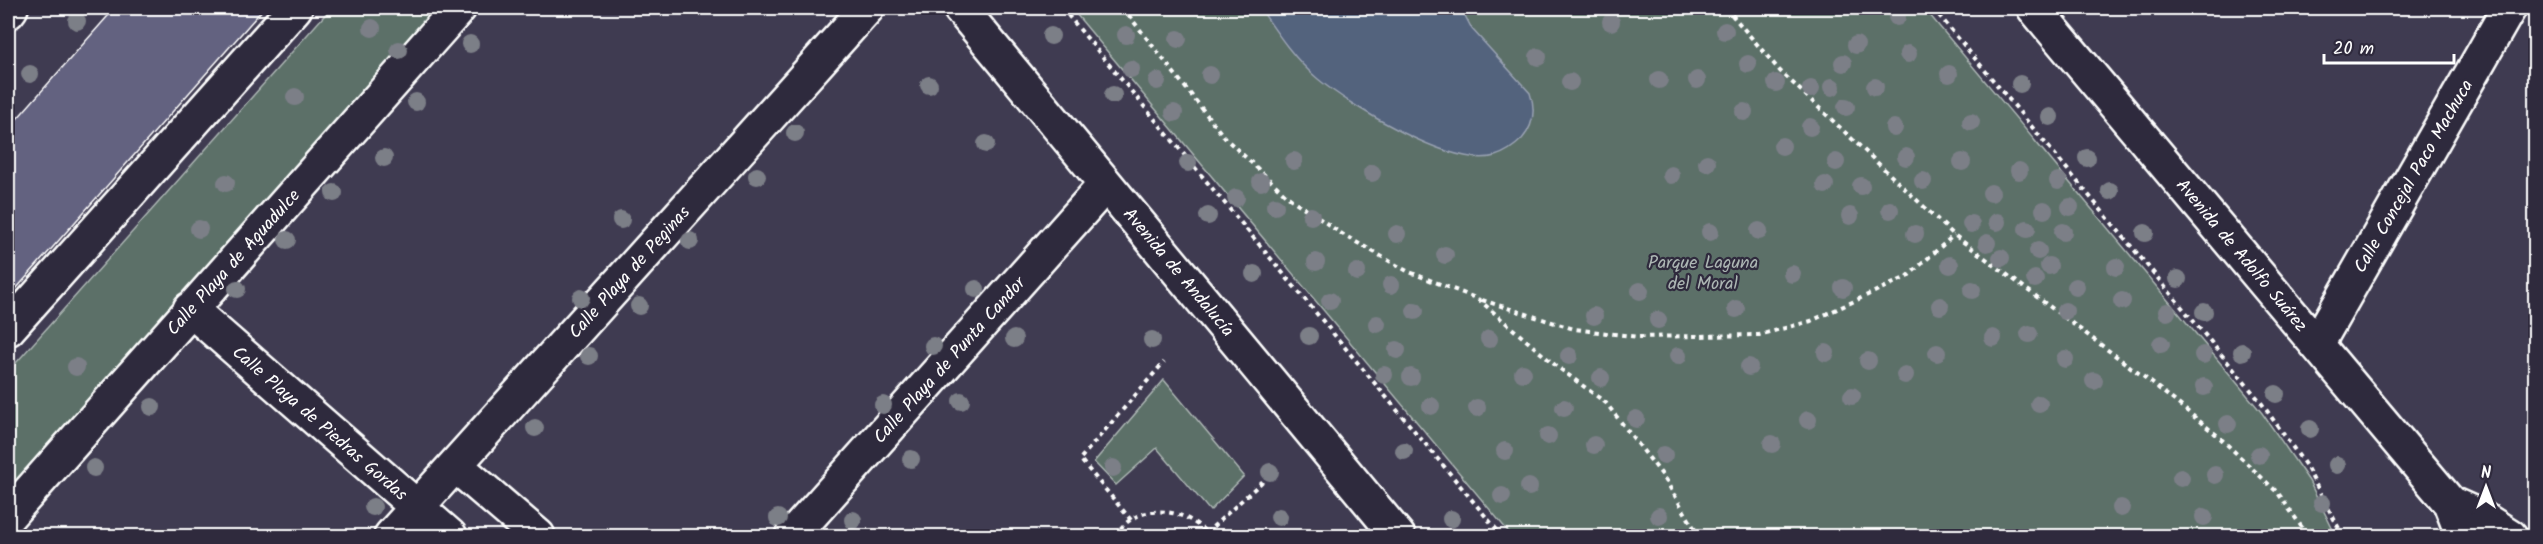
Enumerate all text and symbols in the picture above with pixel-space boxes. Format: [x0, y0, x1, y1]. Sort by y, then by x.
scale bar [2324, 27, 2454, 65]
text: 20 m [2333, 35, 2374, 64]
street label: Calle Concejal Paco Machuca [2347, 74, 2482, 279]
street label: Avenida de Adolfo Suárez [2168, 173, 2314, 339]
street label: Calle Playa de Aguadulce [160, 183, 308, 343]
street label: Calle Playa de Peginas [562, 200, 698, 346]
street label: Avenida de Andalucía [1115, 202, 1241, 344]
park label: Parque Laguna del Moral [1648, 249, 1758, 299]
street label: Calle Playa de Punta Candor [867, 270, 1034, 451]
street label: Calle Playa de Piedras Gordas [225, 339, 414, 509]
north arrow [2456, 457, 2516, 517]
text: N [2481, 461, 2491, 486]

